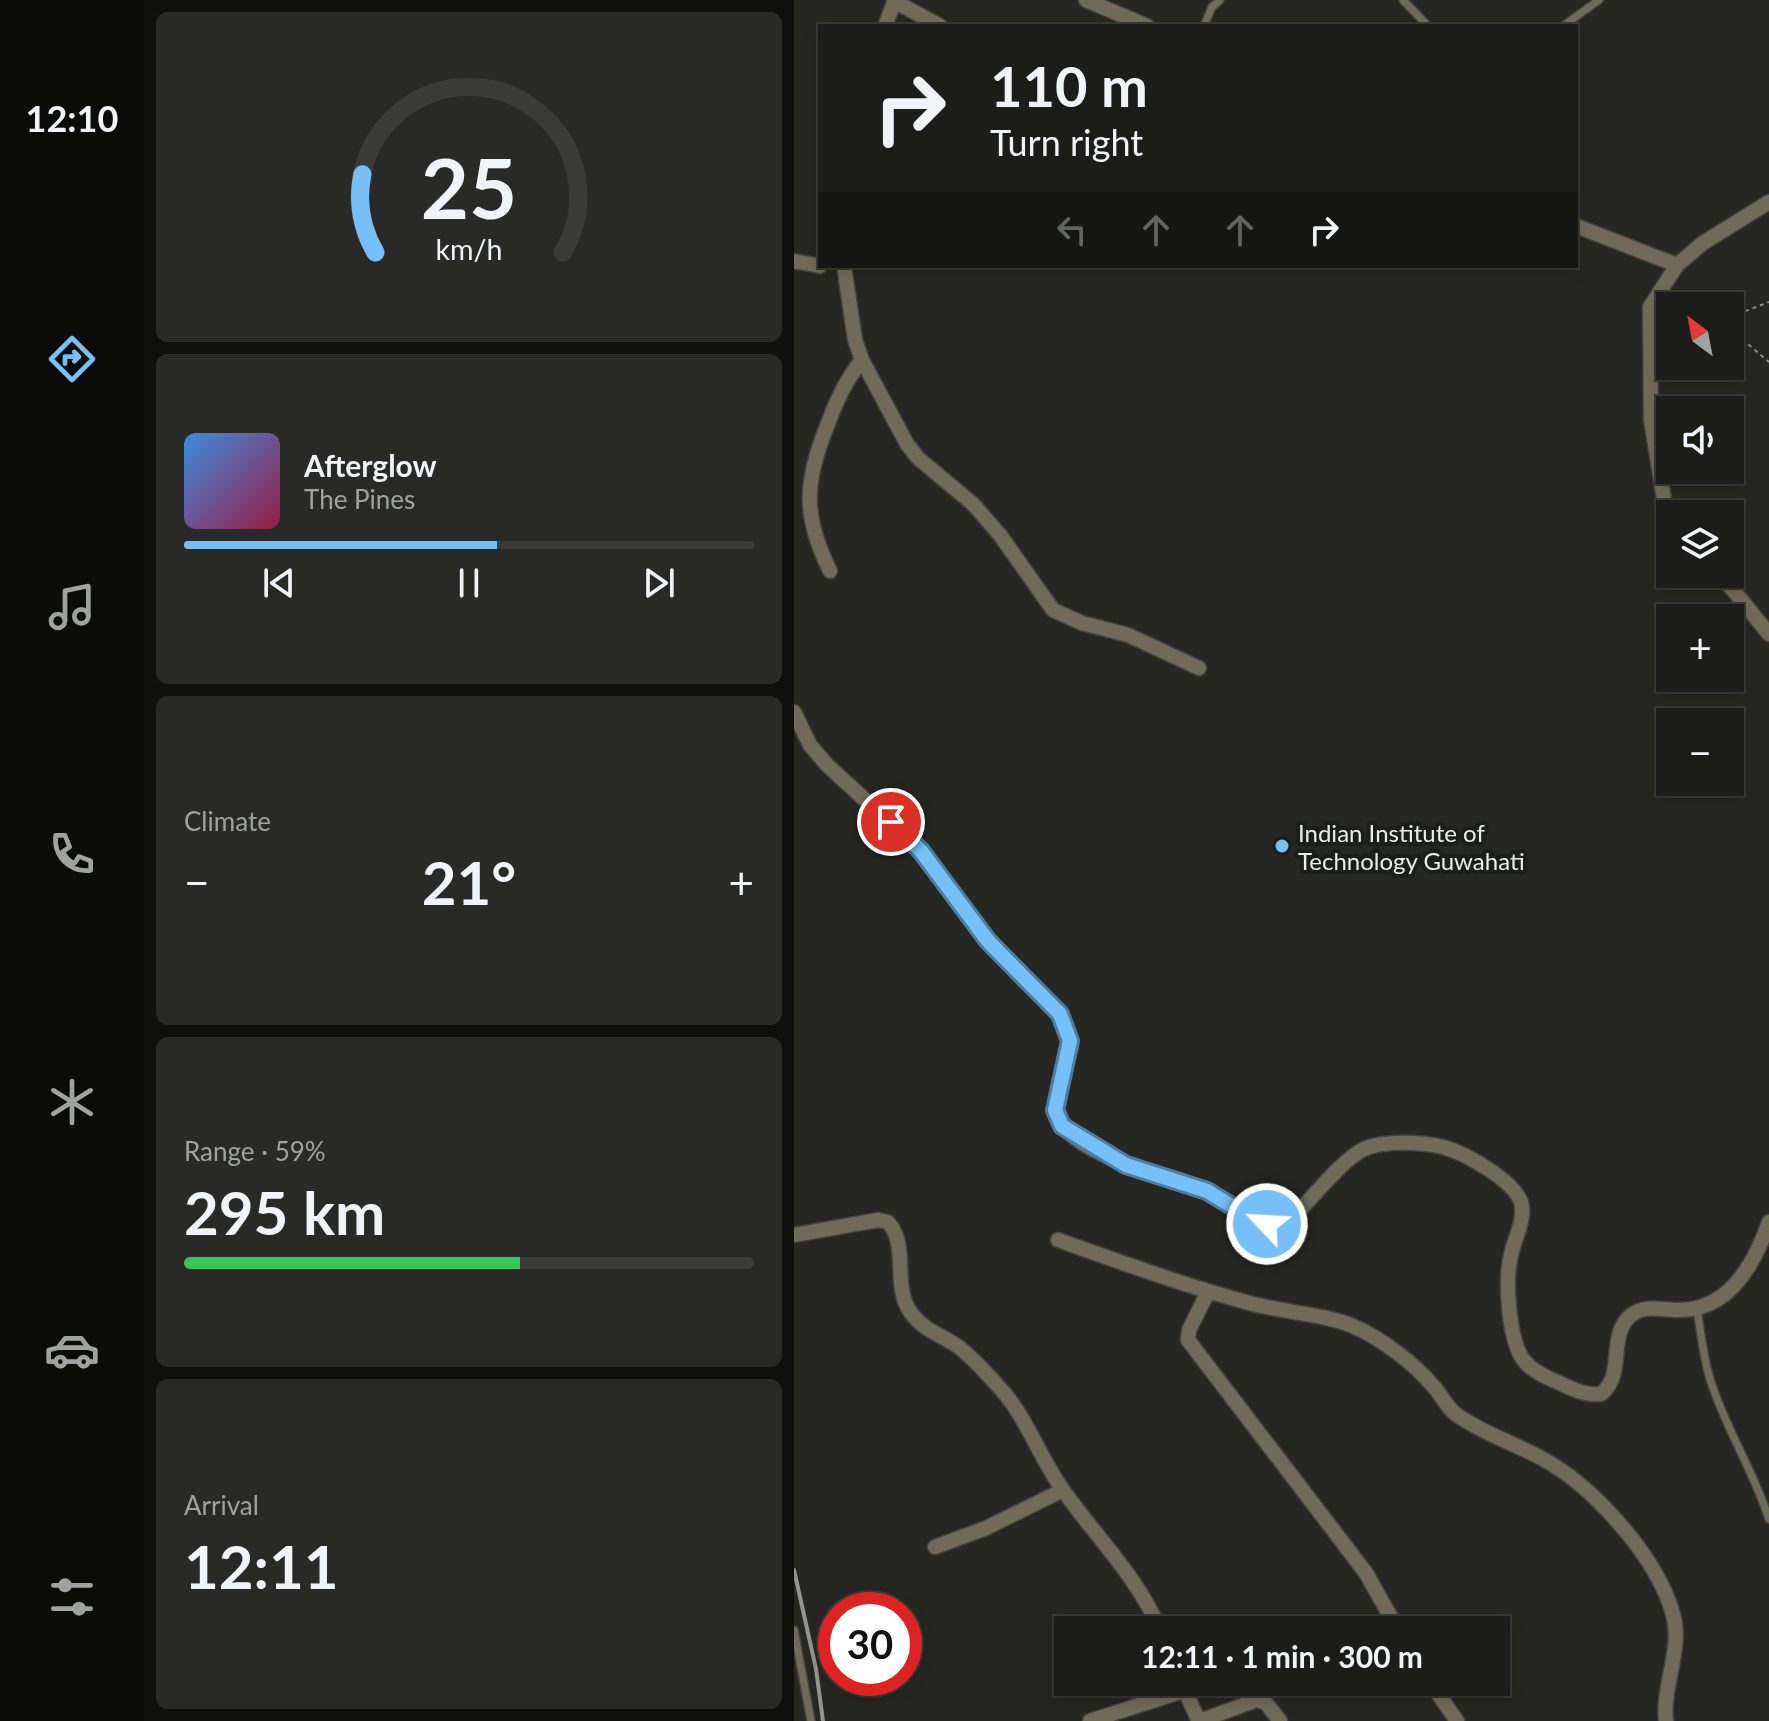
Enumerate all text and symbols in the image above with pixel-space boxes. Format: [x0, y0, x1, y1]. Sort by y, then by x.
text: 110 m [990, 52, 1148, 119]
icon: right [858, 56, 962, 160]
text: 12:10 [26, 96, 118, 140]
text: Turn right [990, 120, 1143, 164]
text: 25 [421, 136, 517, 236]
icon: left [1050, 208, 1094, 252]
icon: ahead [1134, 208, 1178, 252]
icon: ahead [1218, 208, 1262, 252]
icon: right [1302, 208, 1346, 252]
text: km/h [436, 232, 502, 266]
north arrow [1656, 292, 1744, 380]
map controls [1656, 292, 1744, 796]
icon: directions [44, 331, 100, 387]
button: sound [1656, 396, 1744, 484]
text: Afterglow [304, 447, 437, 483]
text: The Pines [304, 483, 415, 515]
button: layers [1656, 500, 1744, 588]
icon: previous [257, 561, 301, 605]
icon: pause [447, 561, 491, 605]
icon: next [637, 561, 681, 605]
icon: music [44, 579, 100, 635]
button: + [1656, 604, 1744, 692]
button: − [1656, 708, 1744, 796]
pin [857, 788, 925, 856]
icon: arrive [869, 800, 913, 844]
text: Climate [184, 805, 271, 837]
place label: Indian Institute of Technology Guwahati [1298, 818, 1525, 875]
icon: phone [44, 826, 100, 882]
marker: Indian Institute of Technology Guwahati [1273, 837, 1291, 855]
text: 21° [422, 846, 516, 918]
text: − [184, 856, 210, 908]
text: + [728, 856, 754, 908]
icon: climate [44, 1074, 100, 1130]
text: Range · 59% [184, 1135, 326, 1167]
text: 295 km [184, 1176, 385, 1248]
position arrow [1225, 1182, 1309, 1266]
icon: car [44, 1322, 100, 1378]
text: Arrival [184, 1489, 259, 1521]
text: 12:11 [184, 1530, 339, 1602]
icon: filters [44, 1569, 100, 1625]
speed limit sign: 30 [818, 1592, 922, 1696]
text: 12:11 · 1 min · 300 m [1141, 1638, 1423, 1674]

